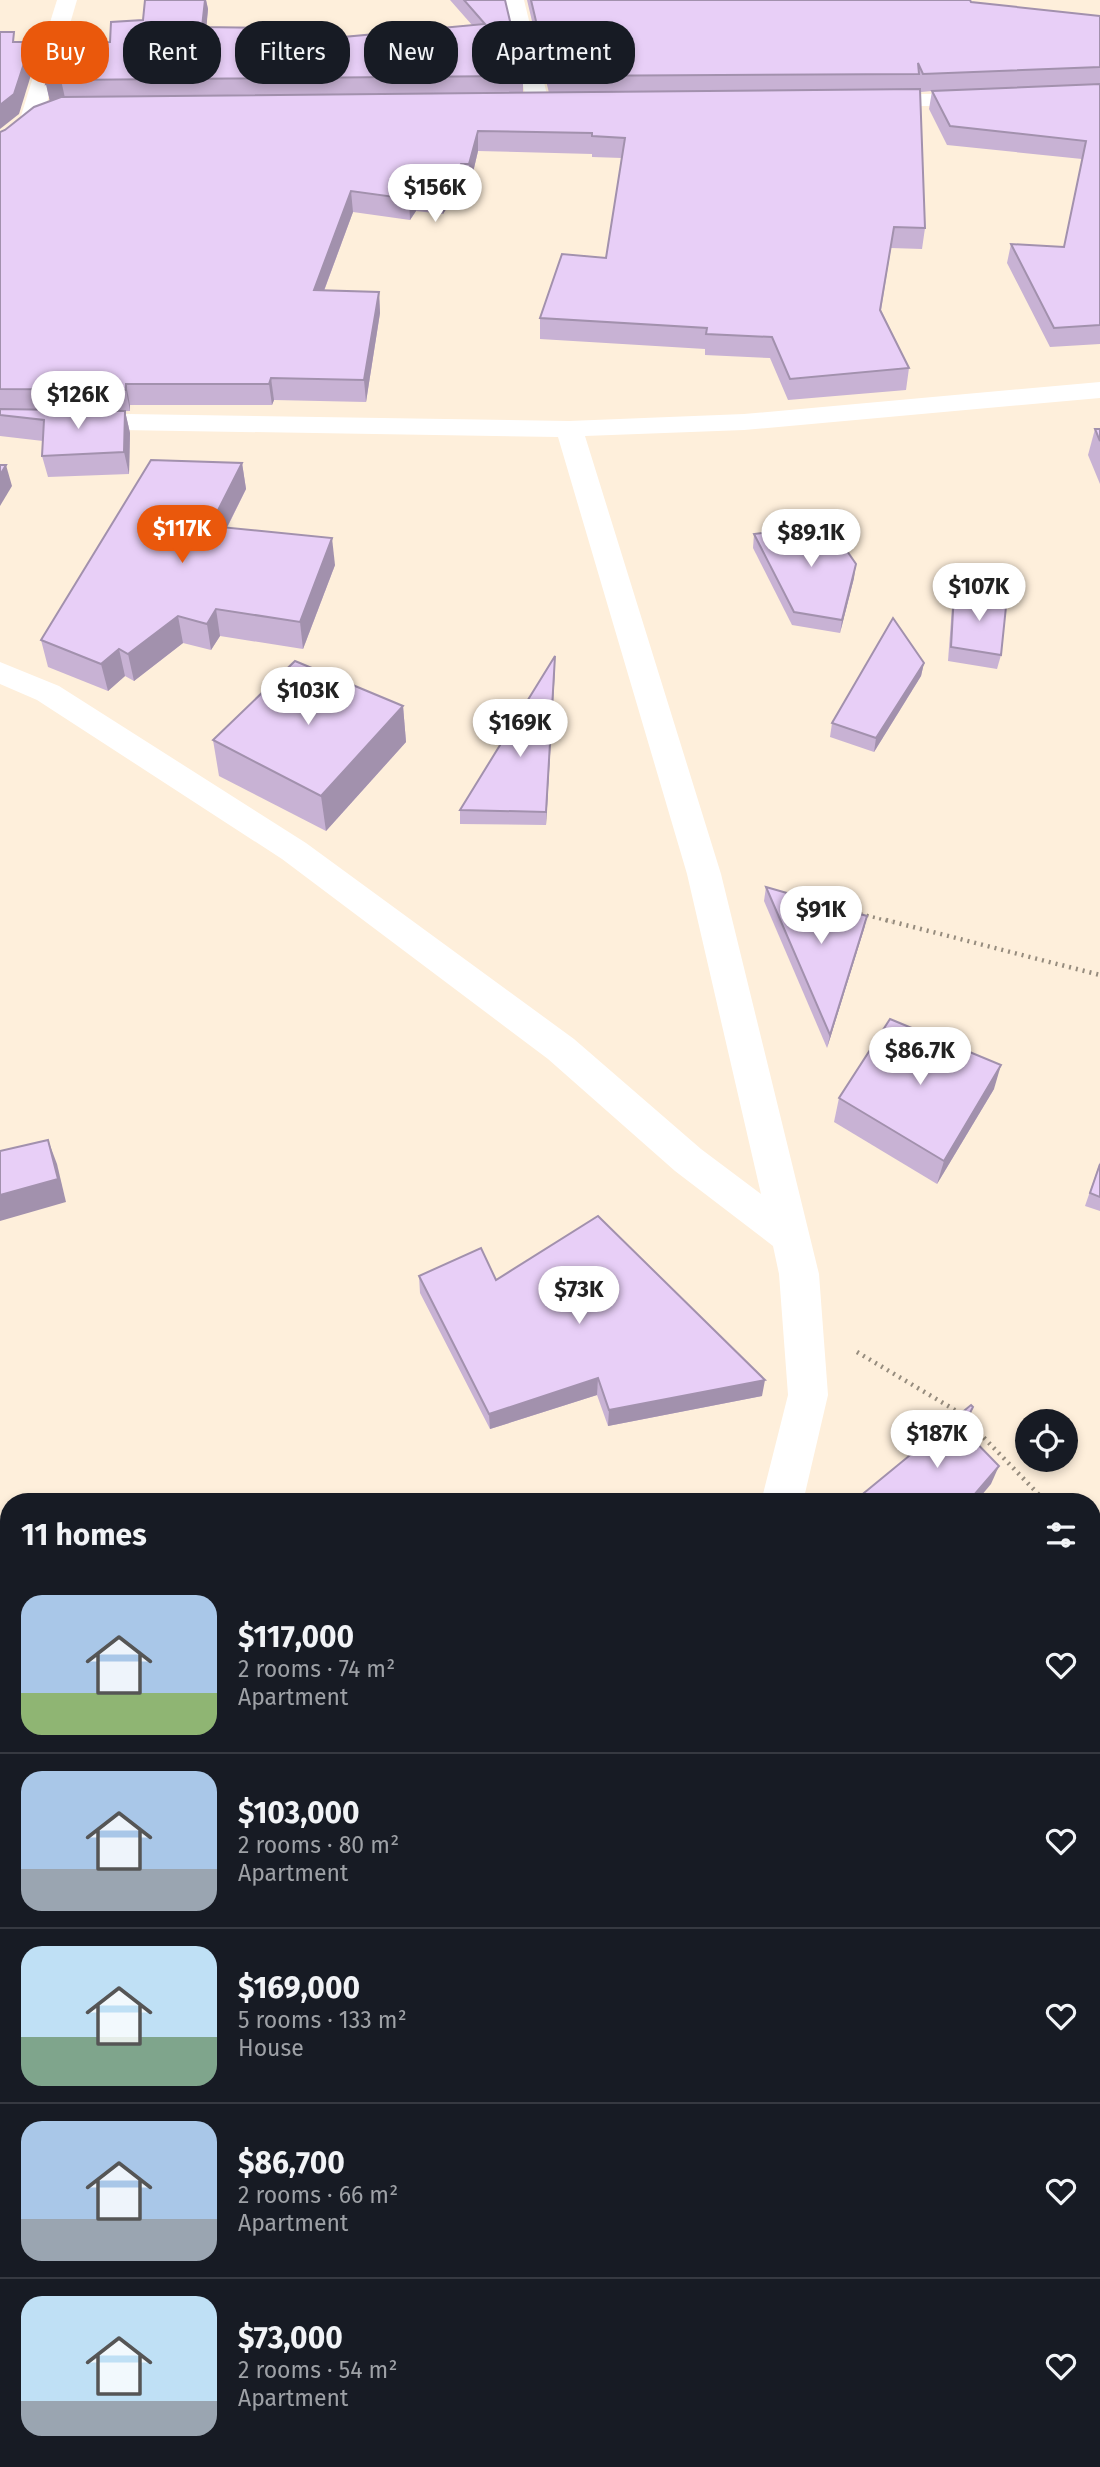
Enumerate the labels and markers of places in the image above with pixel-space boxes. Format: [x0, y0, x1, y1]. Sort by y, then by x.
pin: $156K [386, 164, 484, 224]
pin: $126K [29, 372, 127, 431]
pin: $117K [133, 505, 231, 565]
pin: $89.1K [754, 510, 868, 569]
pin: $107K [930, 564, 1028, 623]
pin: $103K [259, 668, 357, 727]
pin: $169K [471, 700, 569, 759]
pin: $91K [780, 886, 862, 946]
pin: $86.7K [863, 1028, 977, 1087]
pin: $73K [538, 1266, 620, 1326]
pin: $187K [888, 1410, 986, 1470]

